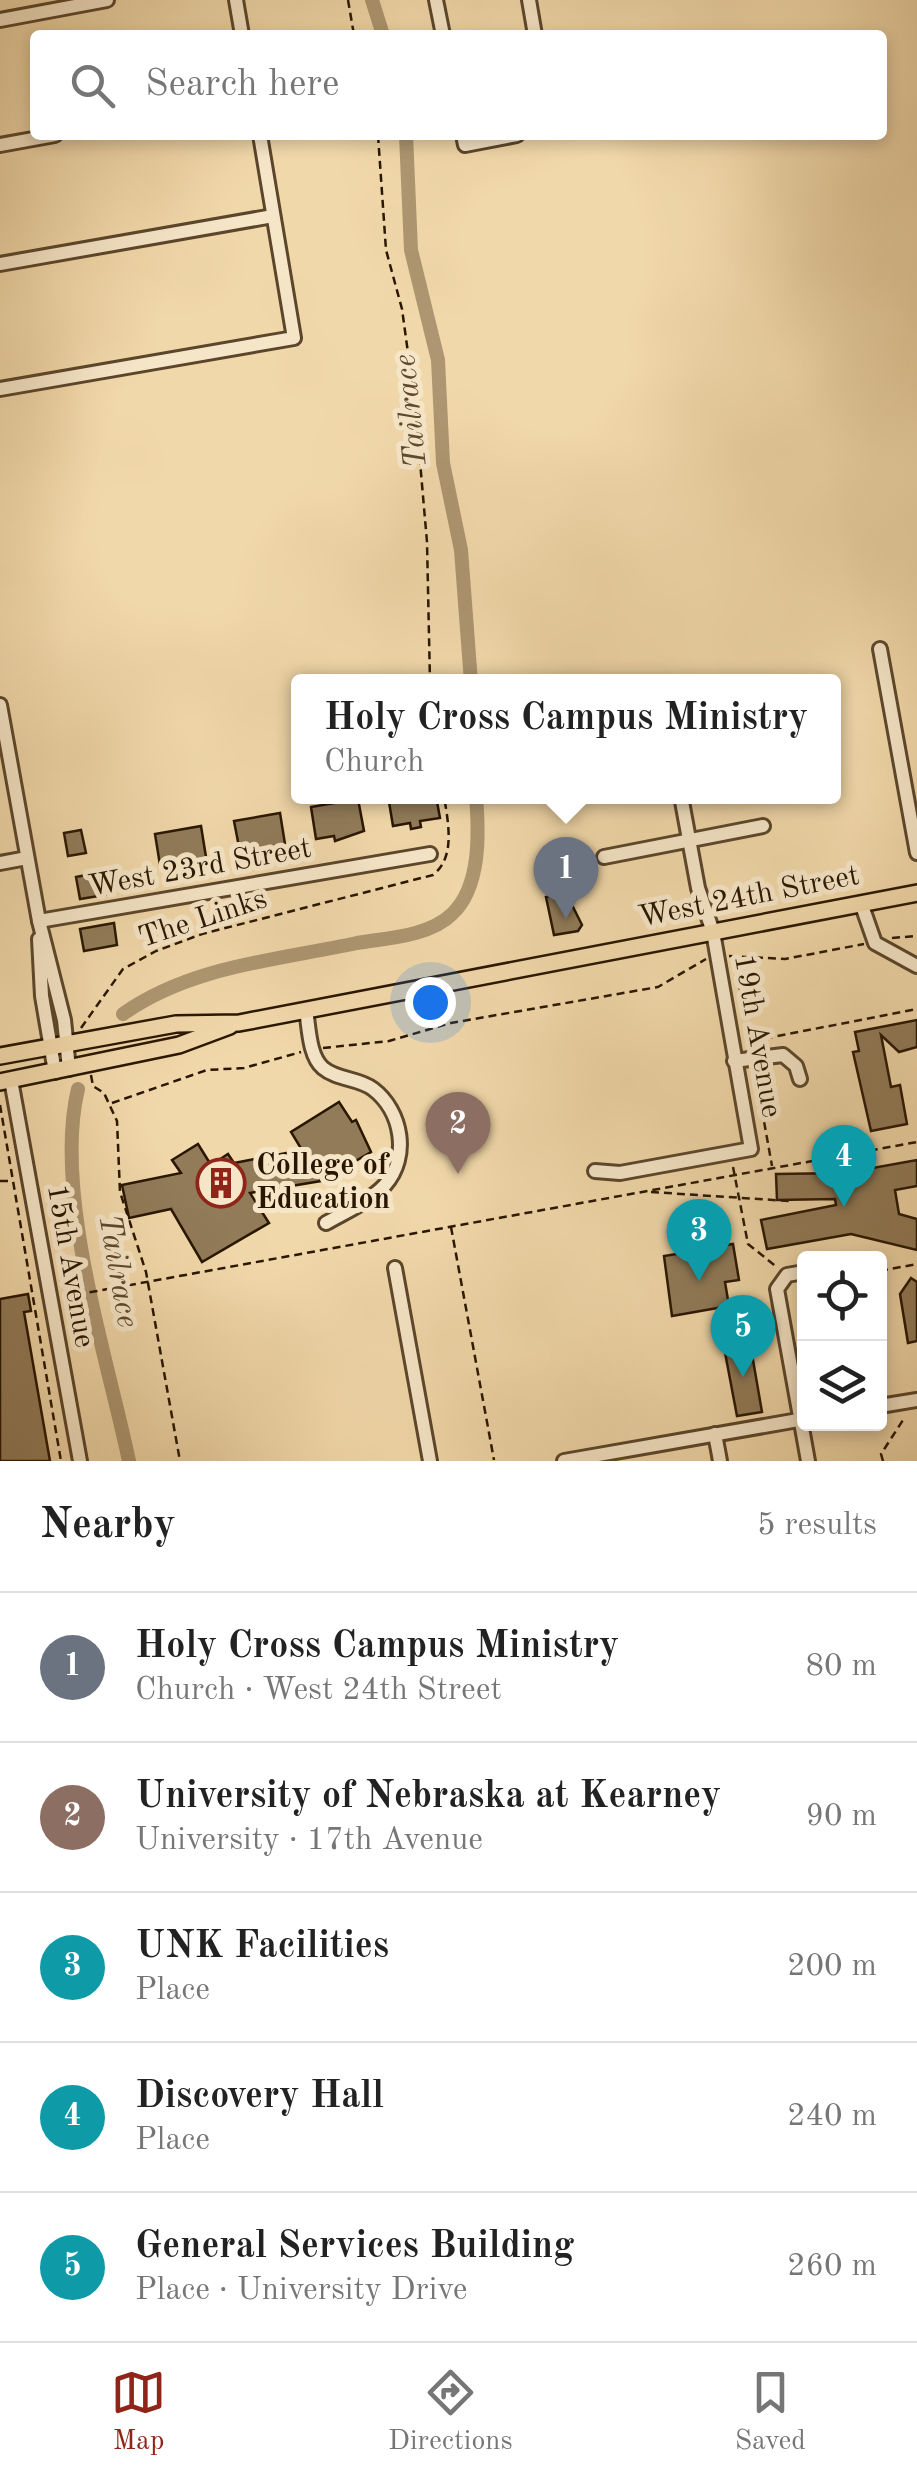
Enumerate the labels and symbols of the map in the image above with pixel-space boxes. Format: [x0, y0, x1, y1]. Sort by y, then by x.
water label: Tailrace [390, 352, 434, 470]
street label: West 23rd Street [86, 834, 314, 902]
pin: 1 [534, 836, 598, 919]
street label: West 24th Street [636, 861, 862, 933]
street label: The Links [135, 884, 271, 954]
street label: 19th Avenue [728, 952, 786, 1120]
your location [405, 977, 456, 1028]
pin: 2 [426, 1092, 490, 1174]
pin: 4 [812, 1124, 876, 1207]
place label: College of Education [256, 1151, 391, 1215]
building icon: College of Education [195, 1157, 247, 1209]
street label: 15th Avenue [41, 1182, 99, 1350]
pin: 3 [666, 1198, 732, 1281]
water label: Tailrace [91, 1212, 143, 1330]
pin: 5 [710, 1294, 776, 1377]

